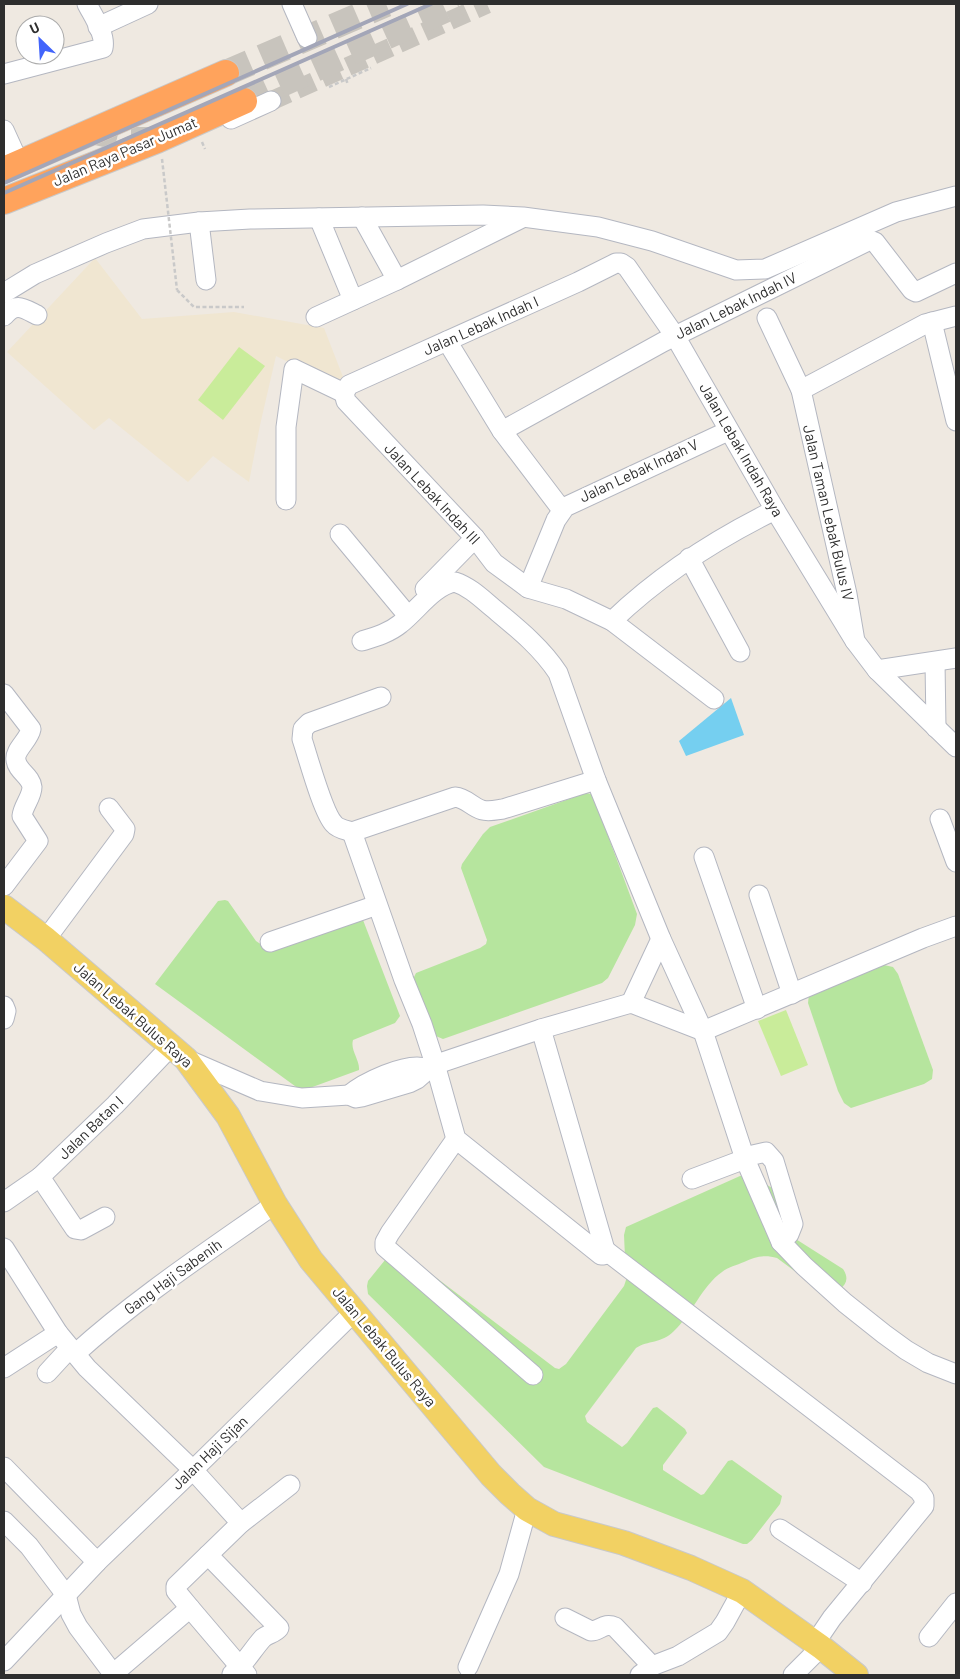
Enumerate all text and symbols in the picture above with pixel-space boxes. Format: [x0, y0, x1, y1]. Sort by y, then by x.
north arrow [15, 15, 65, 65]
text: U [27, 18, 42, 37]
street label: Jalan Raya Pasar Jumat [50, 113, 199, 190]
street label: Jalan Lebak Indah IV [672, 268, 799, 342]
street label: Jalan Lebak Indah I [420, 292, 541, 359]
street label: Jalan Lebak Indah Raya [696, 379, 788, 520]
street label: Jalan Taman Lebak Bulus IV [800, 423, 858, 603]
street label: Jalan Lebak Indah V [576, 435, 701, 506]
street label: Jalan Lebak Indah III [381, 439, 484, 548]
street label: Jalan Lebak Bulus Raya [71, 958, 197, 1071]
street label: Jalan Batan I [54, 1092, 127, 1163]
street label: Gang Haji Sabenih [120, 1235, 225, 1318]
street label: Jalan Lebak Bulus Raya [329, 1283, 440, 1410]
street label: Jalan Haji Sijan [168, 1412, 251, 1493]

